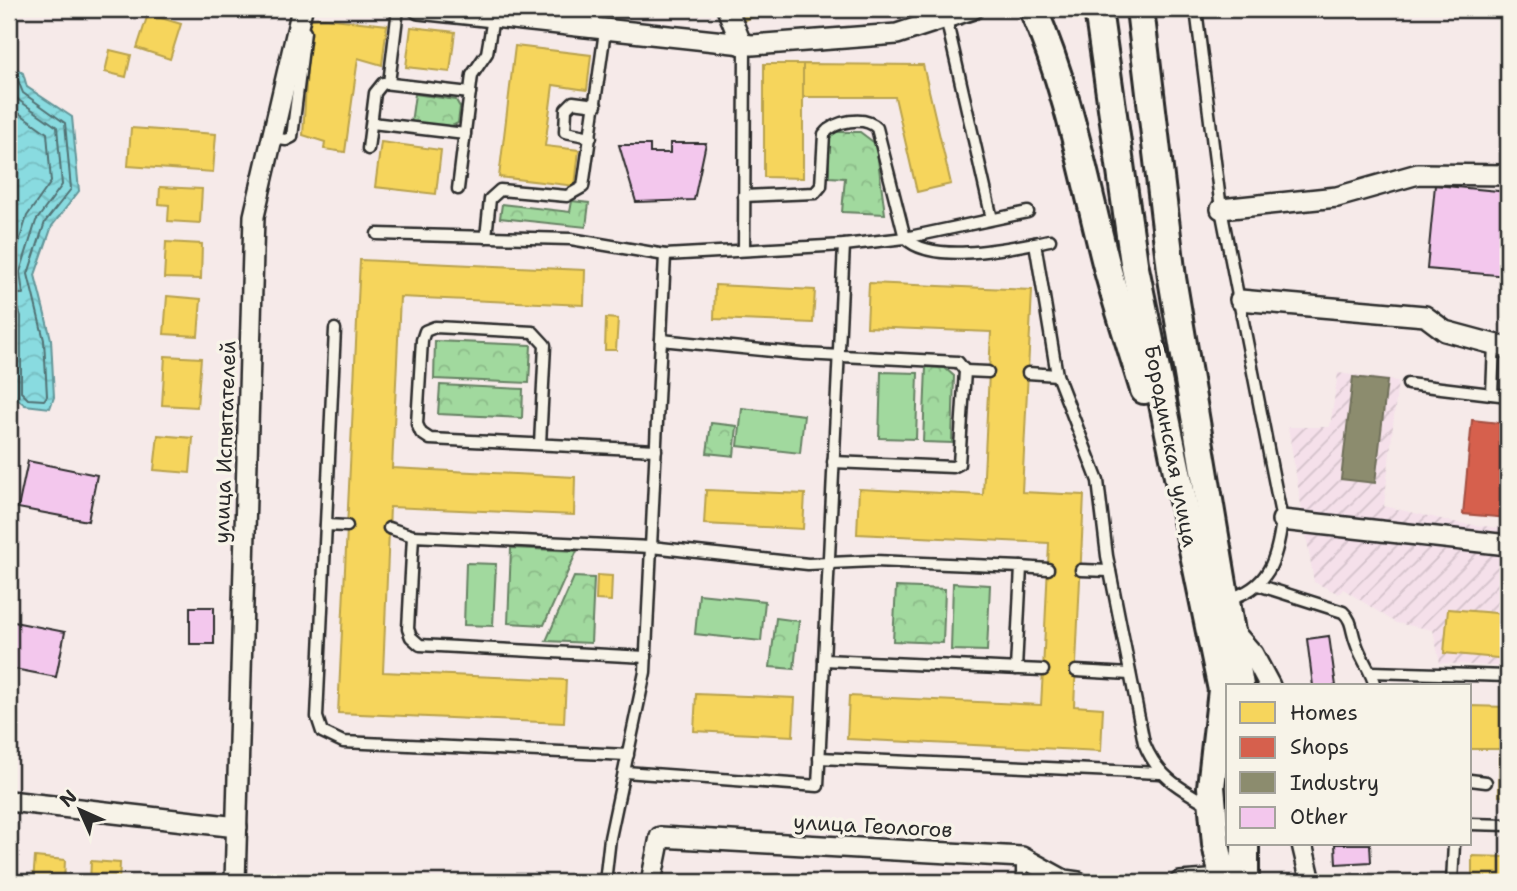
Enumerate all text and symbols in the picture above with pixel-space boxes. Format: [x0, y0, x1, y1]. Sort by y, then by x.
street label: улица Испытателей [207, 340, 243, 544]
street label: Бородинская улица [1138, 343, 1204, 549]
legend [1226, 684, 1472, 846]
text: Homes [1290, 699, 1358, 727]
text: Shops [1290, 733, 1349, 761]
text: Industry [1290, 769, 1379, 797]
north arrow [46, 776, 116, 846]
text: N [54, 784, 82, 812]
text: Other [1290, 803, 1348, 831]
street label: улица Геологов [793, 808, 953, 844]

